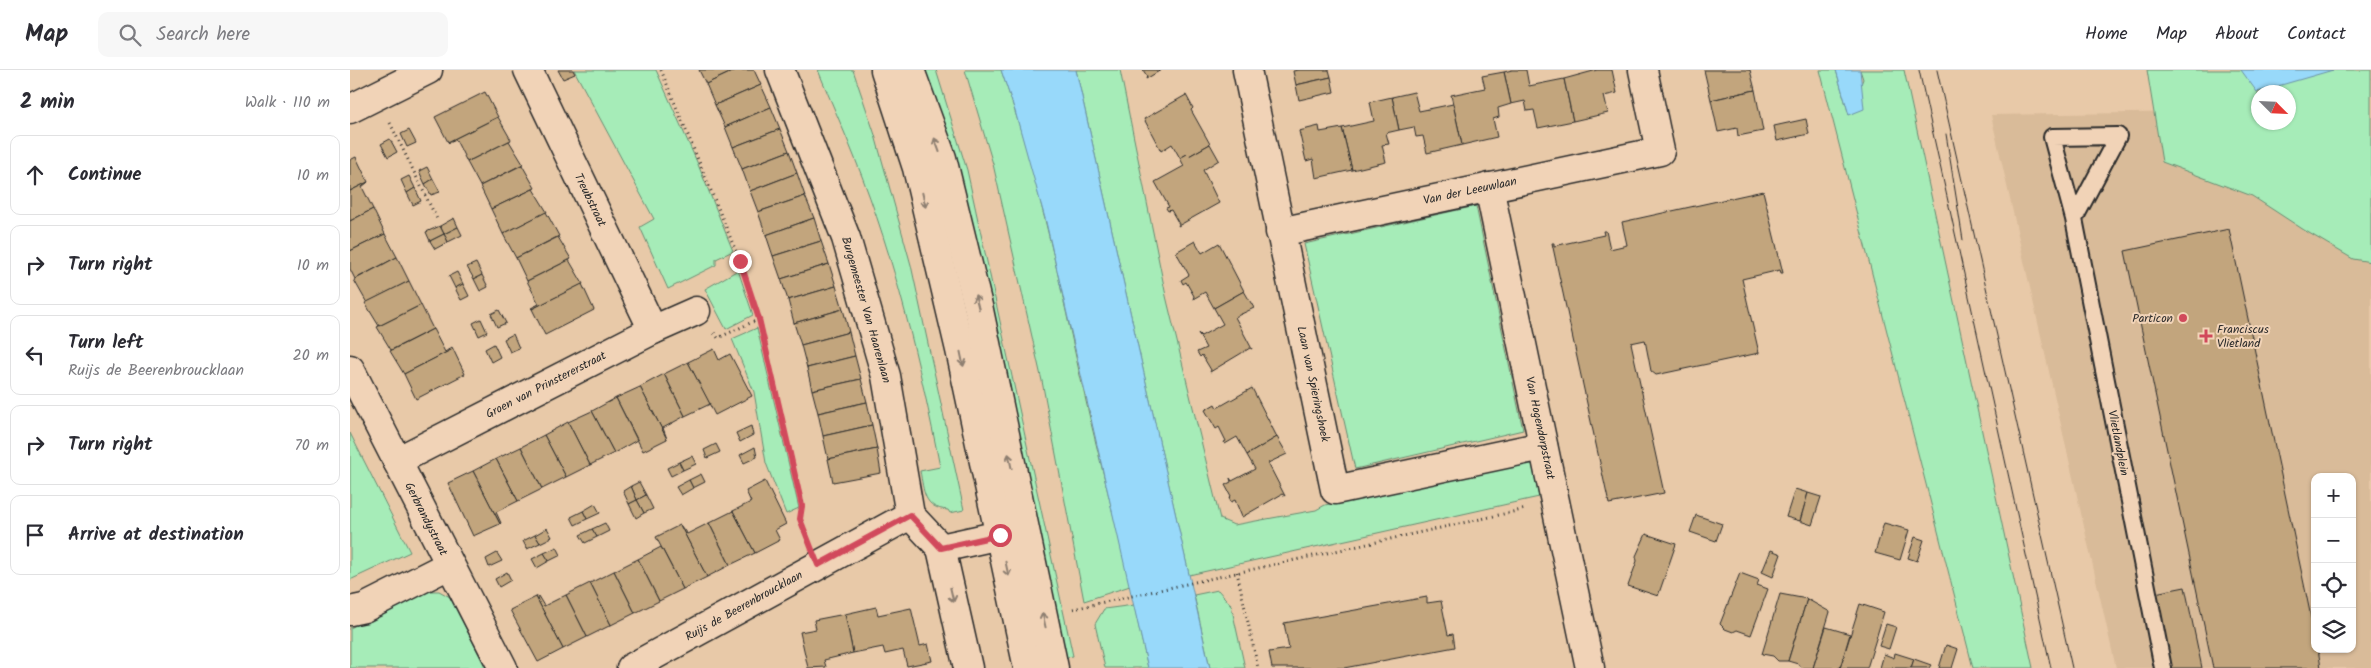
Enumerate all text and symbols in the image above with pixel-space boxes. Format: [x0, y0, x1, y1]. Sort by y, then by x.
search box [98, 12, 448, 57]
text: Map [25, 15, 68, 54]
text: Search here [156, 20, 250, 50]
text: Home [2085, 20, 2128, 49]
text: Map [2156, 20, 2187, 49]
text: About [2215, 20, 2259, 49]
text: Contact [2287, 20, 2346, 49]
icon: search [116, 21, 144, 49]
north arrow [2251, 85, 2296, 130]
text: 2 min [20, 86, 75, 119]
text: Walk · 110 m [245, 90, 330, 115]
one-way arrow [932, 138, 941, 153]
text: Continue [68, 160, 141, 190]
icon: ahead [21, 161, 49, 189]
text: 10 m [297, 163, 329, 188]
street label: Treubstraat [569, 170, 611, 230]
street label: Van der Leeuwlaan [1421, 172, 1519, 210]
one-way arrow [920, 192, 929, 208]
street label: Burgemeester Van Haarenlaan [836, 234, 896, 386]
text: Turn right [68, 250, 153, 280]
route end [729, 250, 752, 273]
icon: right [21, 251, 49, 279]
text: 10 m [297, 253, 329, 278]
one-way arrow [972, 295, 981, 311]
place label: Particon [2132, 309, 2173, 328]
marker: Particon [2177, 312, 2189, 324]
place label: Franciscus Vlietland [2217, 320, 2269, 353]
street label: Laan van Spieringshoek [1291, 324, 1335, 444]
text: Turn left [68, 328, 143, 358]
marker: Franciscus Vlietland [2199, 329, 2213, 343]
icon: left [21, 341, 49, 369]
text: 20 m [293, 343, 329, 368]
street label: Groen van Prinstererstraat [482, 346, 610, 424]
one-way arrow [958, 350, 967, 366]
text: Ruijs de Beerenbroucklaan [68, 358, 244, 383]
street label: Van Hogendorpstraat [1520, 375, 1560, 482]
street label: Vlietlandplein [2102, 409, 2134, 477]
text: Turn right [68, 430, 153, 460]
icon: right [21, 431, 49, 459]
text: 70 m [294, 433, 329, 458]
one-way arrow [1005, 454, 1014, 470]
map controls [2311, 473, 2356, 653]
button: + [2311, 473, 2356, 518]
street label: Gerbrandystraat [399, 479, 453, 559]
button: − [2311, 518, 2356, 563]
text: Arrive at destination [68, 520, 244, 550]
icon: arrive [21, 521, 49, 549]
route start [989, 524, 1012, 547]
one-way arrow [1003, 560, 1013, 576]
button: locate [2311, 563, 2356, 608]
street label: Ruijs de Beerenbroucklaan [682, 566, 806, 646]
one-way arrow [948, 587, 957, 603]
button: layers [2311, 608, 2356, 653]
one-way arrow [1038, 613, 1048, 629]

